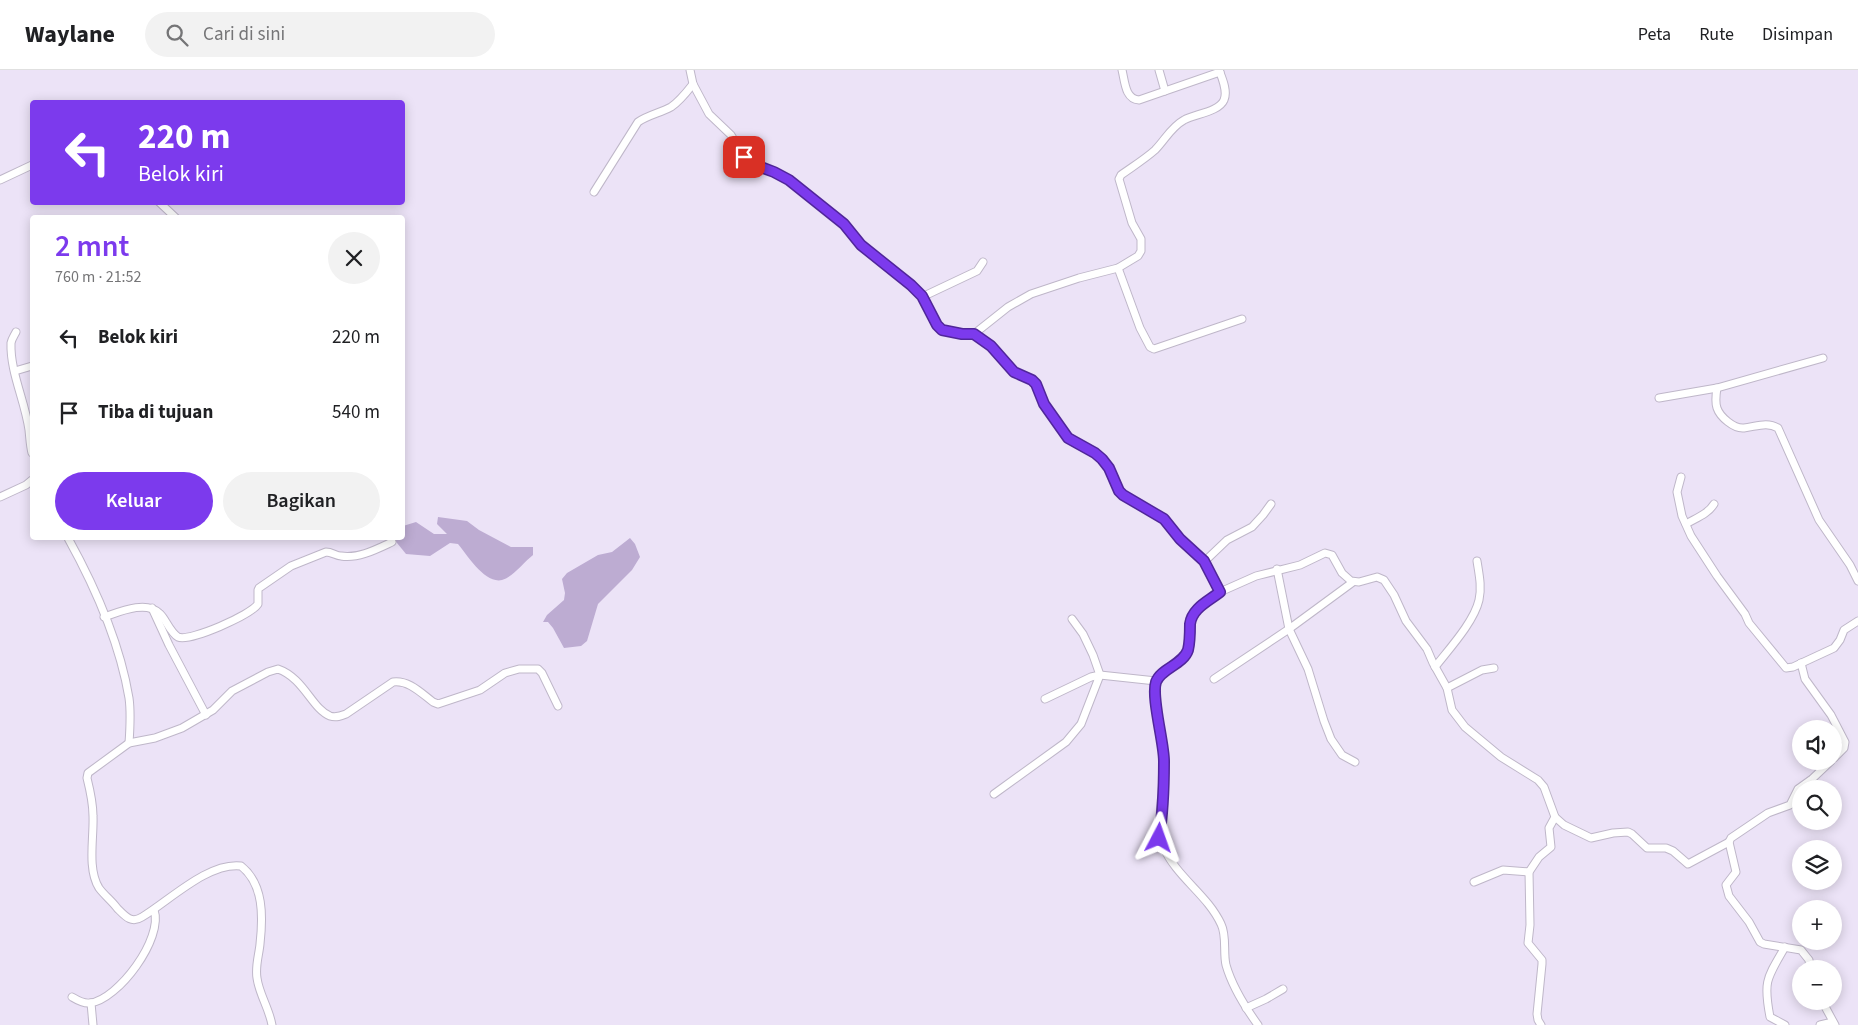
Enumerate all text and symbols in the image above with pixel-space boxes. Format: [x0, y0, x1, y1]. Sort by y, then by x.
search box [145, 12, 495, 57]
text: Waylane [25, 17, 115, 52]
icon: search [163, 21, 191, 49]
text: Cari di sini [203, 21, 285, 48]
text: Peta [1638, 22, 1671, 47]
text: Rute [1699, 22, 1734, 47]
text: Disimpan [1762, 22, 1833, 47]
text: 220 m [138, 112, 230, 162]
icon: left [55, 120, 120, 185]
pin [723, 136, 765, 178]
icon: arrive [730, 143, 758, 171]
text: Belok kiri [138, 158, 224, 190]
text: 2 mnt [55, 225, 129, 268]
button: close [328, 232, 380, 284]
text: 760 m · 21:52 [55, 266, 142, 288]
icon: left [55, 324, 83, 352]
text: Belok kiri [98, 324, 178, 351]
text: 220 m [332, 324, 380, 351]
icon: arrive [55, 399, 83, 427]
text: Tiba di tujuan [98, 399, 213, 426]
text: 540 m [332, 399, 380, 426]
button: Keluar [55, 472, 213, 530]
button: Bagikan [223, 472, 380, 530]
map controls [1792, 720, 1842, 1010]
button: sound [1792, 720, 1842, 770]
button: search [1792, 780, 1842, 830]
position arrow [1132, 811, 1184, 863]
button: layers [1792, 840, 1842, 890]
button: + [1792, 900, 1842, 950]
button: − [1792, 960, 1842, 1010]

